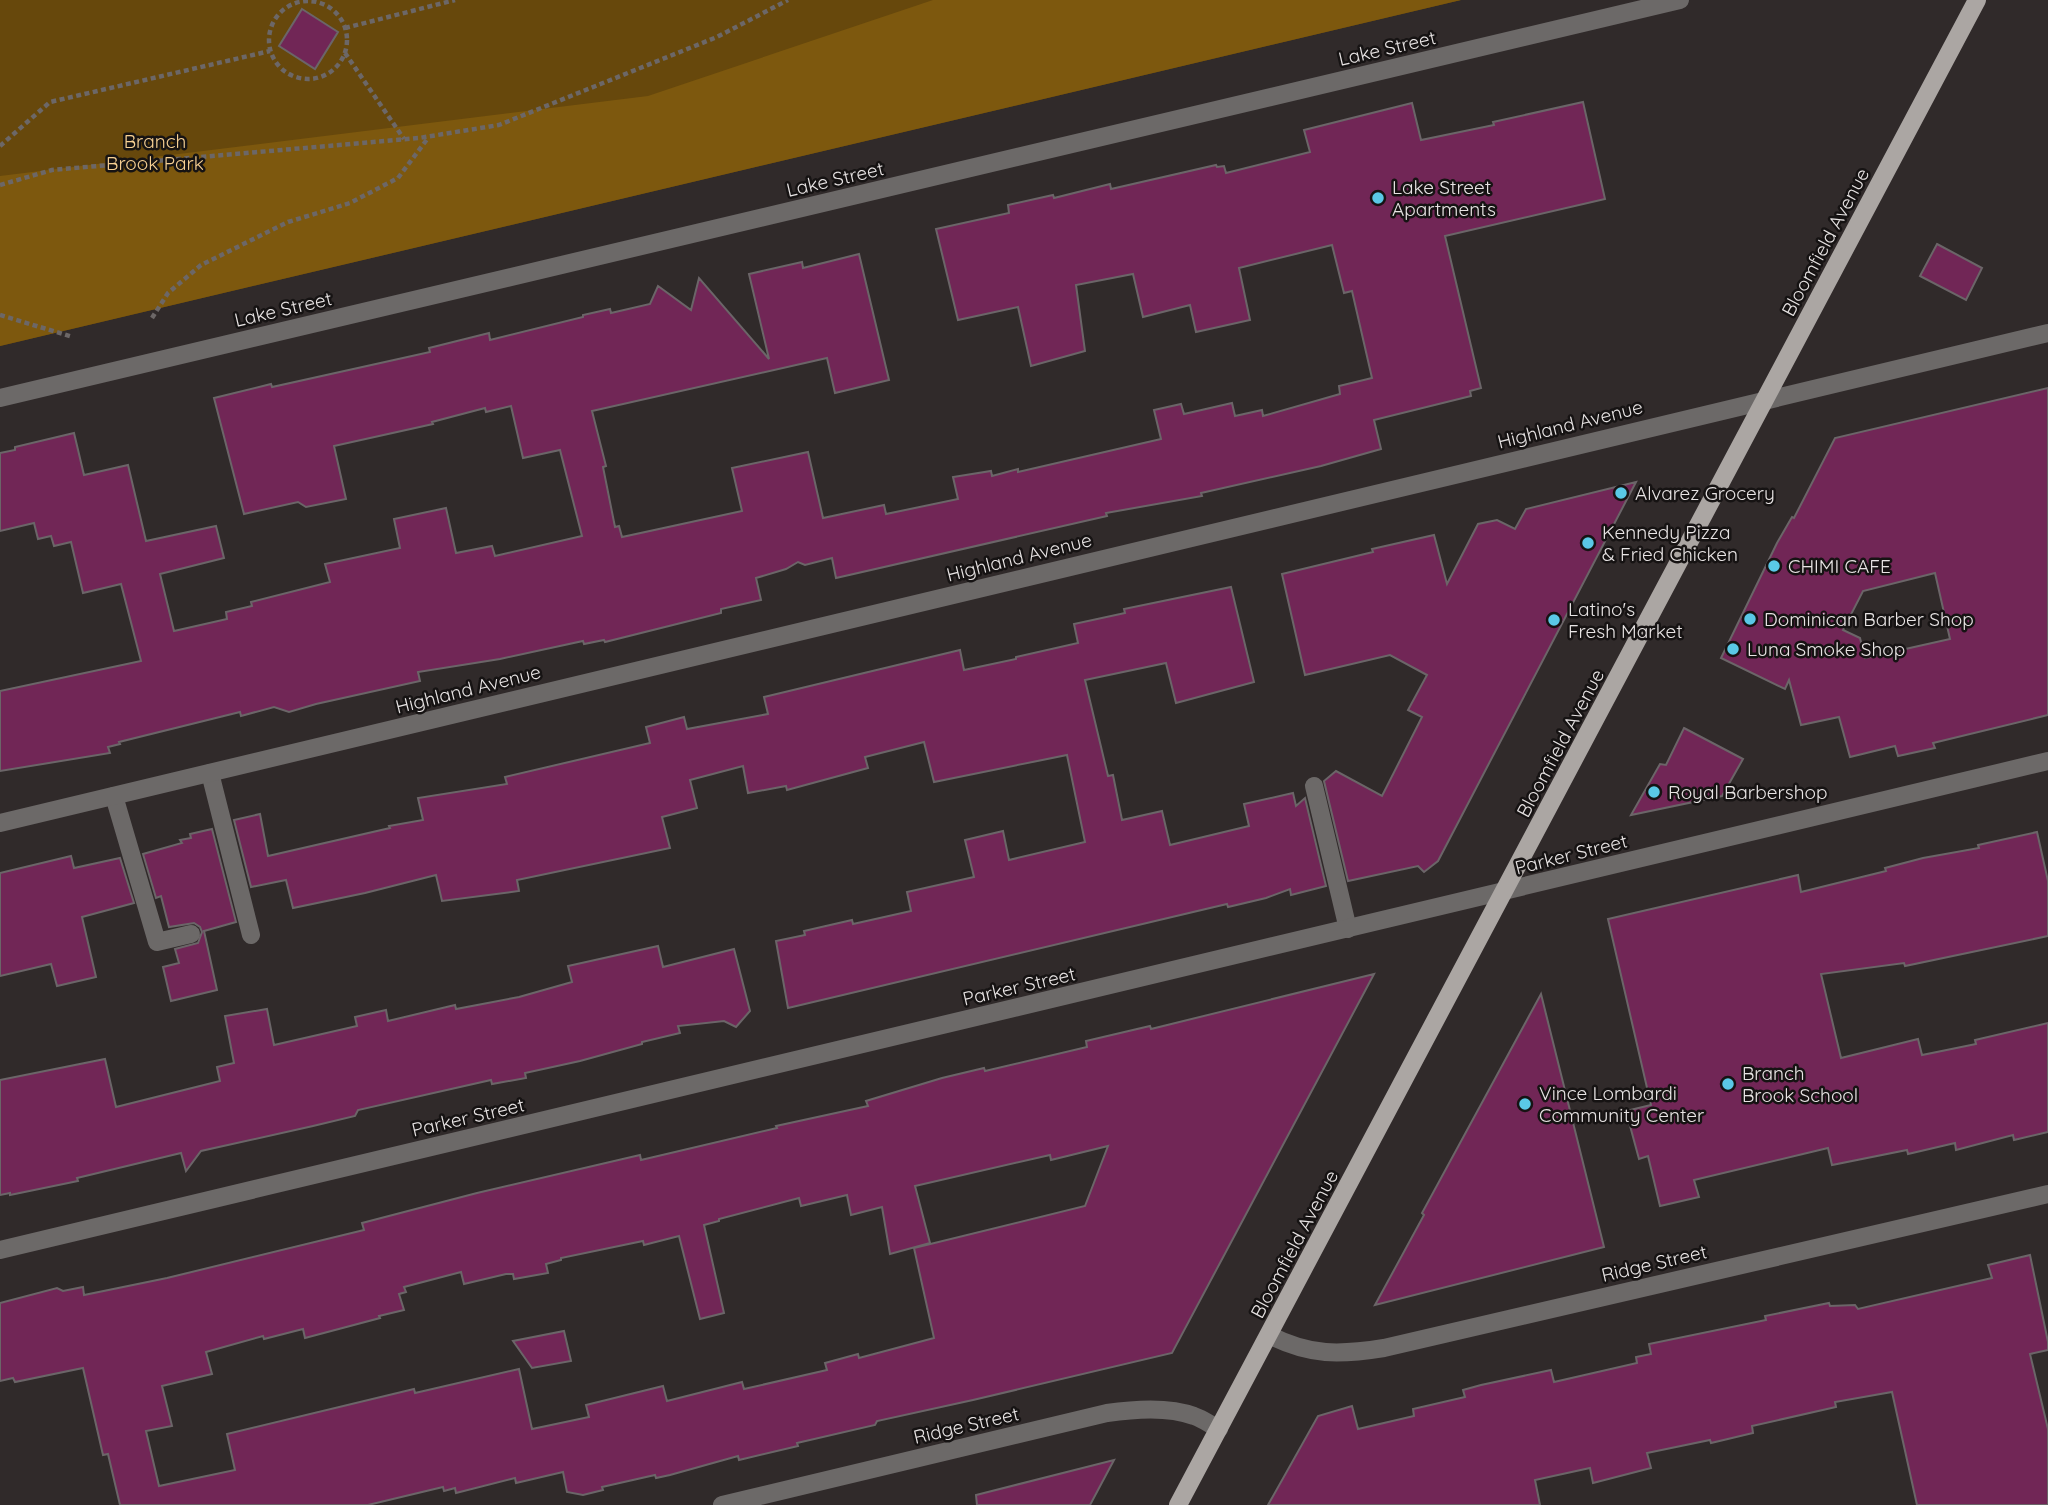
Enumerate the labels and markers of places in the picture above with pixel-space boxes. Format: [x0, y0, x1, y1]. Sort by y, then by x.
place label: Lake Street Apartments [1392, 175, 1496, 221]
marker: Lake Street Apartments [1370, 190, 1386, 206]
place label: Alvarez Grocery [1635, 481, 1775, 505]
marker: Alvarez Grocery [1613, 485, 1629, 501]
place label: Kennedy Pizza & Fried Chicken [1602, 520, 1738, 566]
marker: Kennedy Pizza & Fried Chicken [1580, 535, 1596, 551]
place label: CHIMI CAFE [1788, 554, 1891, 578]
marker: CHIMI CAFE [1766, 558, 1782, 574]
place label: Latino's Fresh Market [1568, 597, 1683, 643]
place label: Dominican Barber Shop [1764, 607, 1974, 631]
marker: Dominican Barber Shop [1742, 611, 1758, 627]
marker: Latino's Fresh Market [1546, 612, 1562, 628]
place label: Luna Smoke Shop [1747, 637, 1905, 661]
marker: Luna Smoke Shop [1725, 641, 1741, 657]
place label: Royal Barbershop [1668, 780, 1827, 804]
marker: Royal Barbershop [1646, 784, 1662, 800]
place label: Branch Brook School [1742, 1061, 1858, 1107]
marker: Branch Brook School [1720, 1076, 1736, 1092]
place label: Vince Lombardi Community Center [1539, 1081, 1705, 1127]
marker: Vince Lombardi Community Center [1517, 1096, 1533, 1112]

